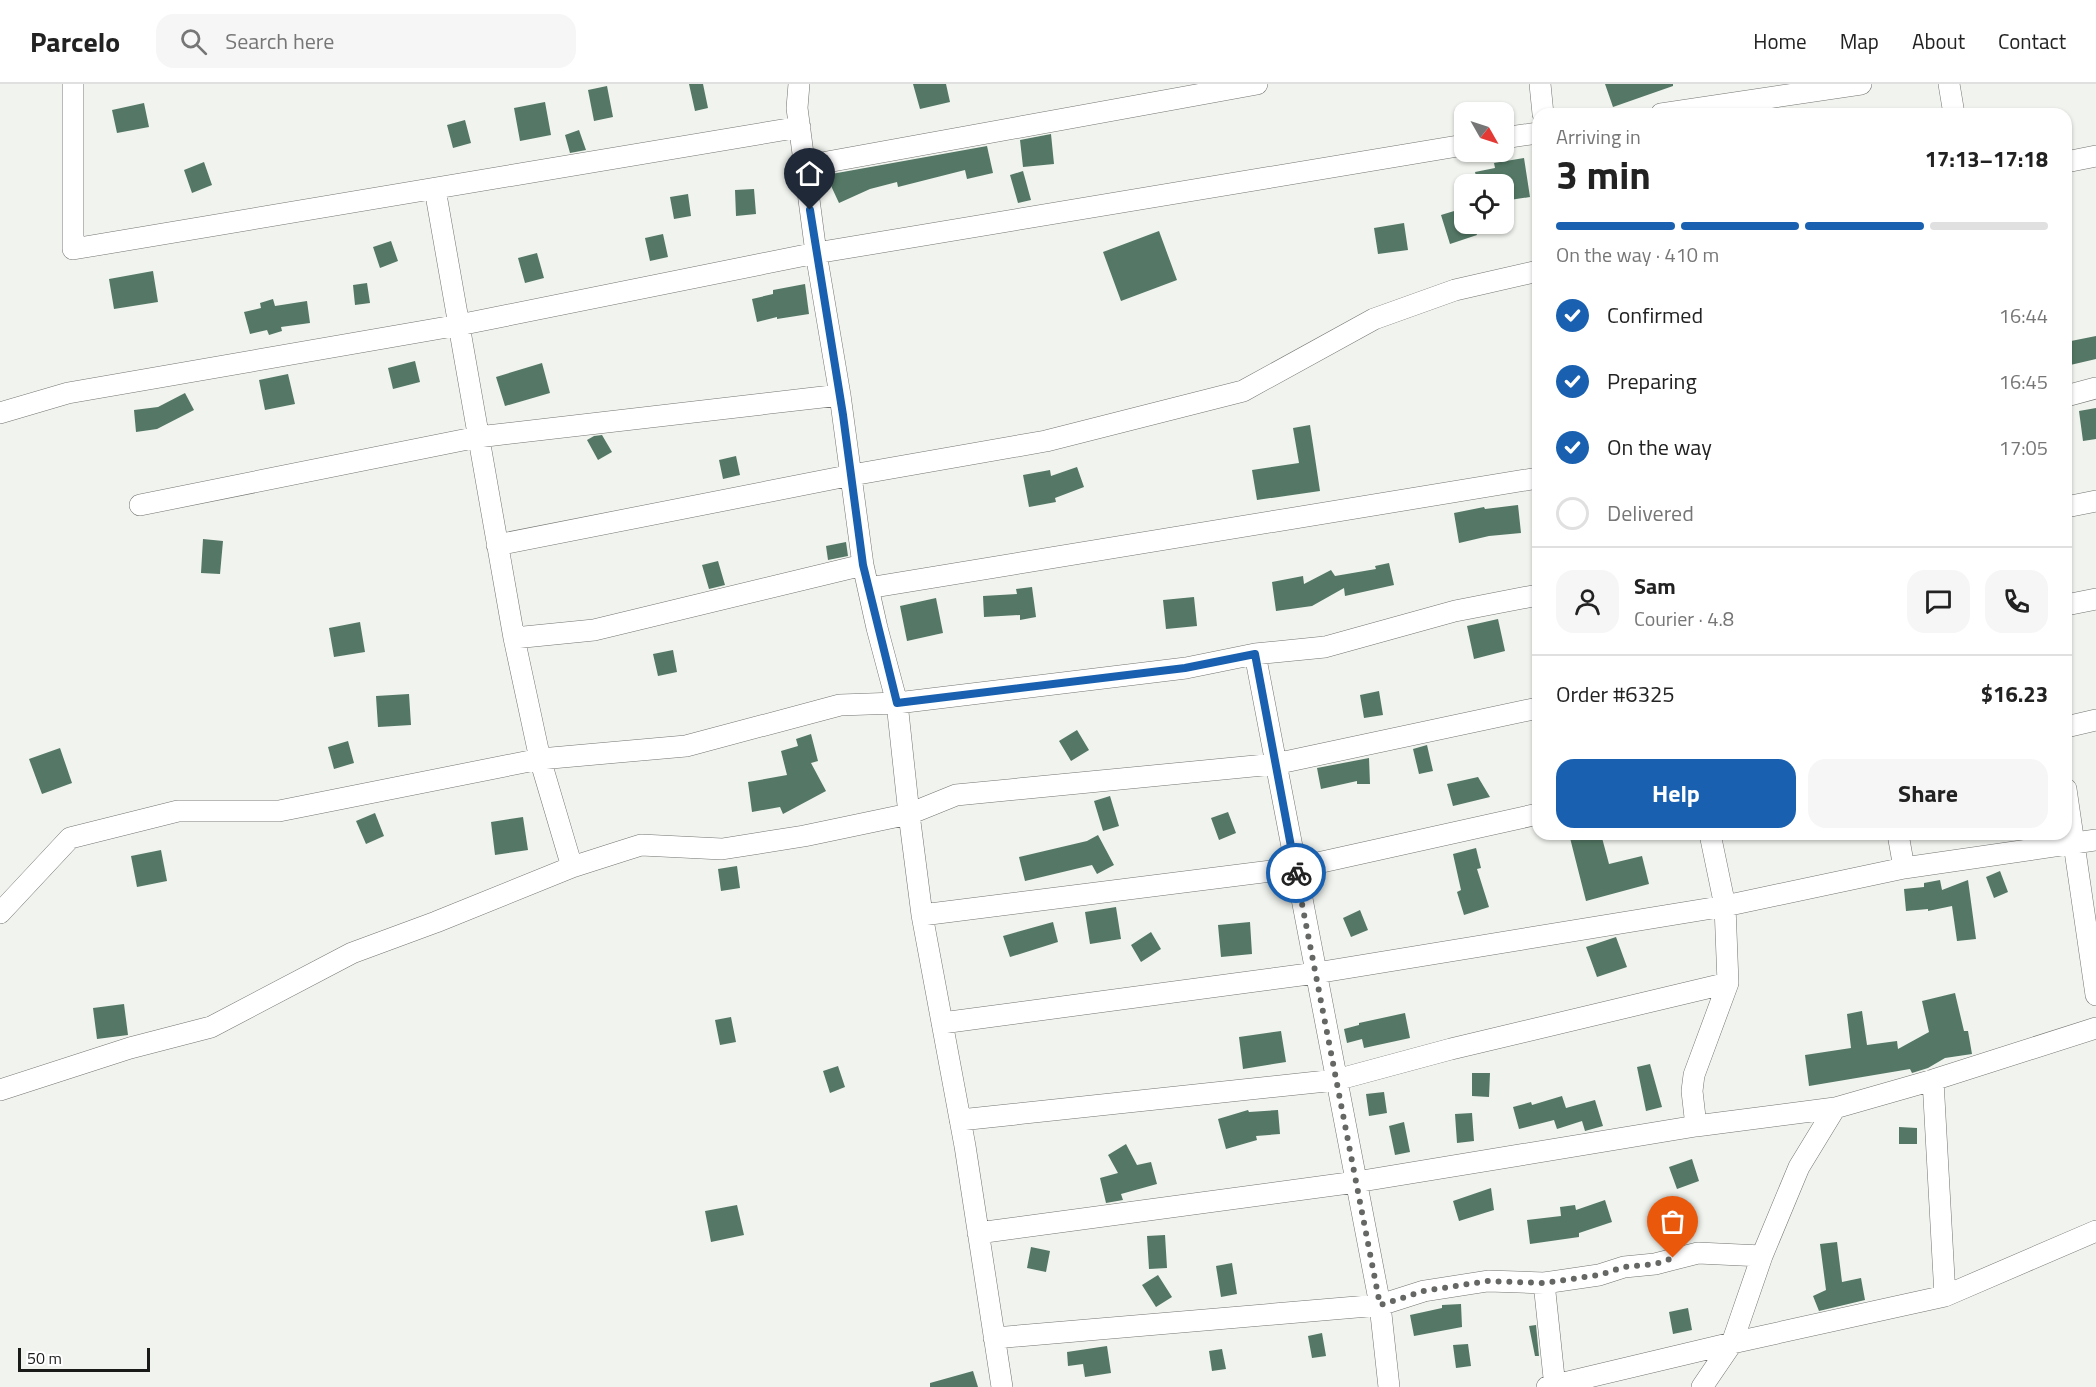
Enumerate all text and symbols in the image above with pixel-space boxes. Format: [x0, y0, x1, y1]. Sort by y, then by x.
search box [156, 14, 576, 68]
text: Parcelo [30, 20, 120, 63]
text: Search here [225, 24, 334, 58]
icon: search [177, 25, 210, 58]
text: Home [1753, 25, 1807, 57]
text: Map [1840, 25, 1879, 57]
text: About [1912, 25, 1965, 57]
text: Contact [1998, 25, 2066, 57]
north arrow [1454, 102, 1514, 162]
map controls [1454, 102, 1514, 234]
text: Arriving in [1556, 121, 1641, 152]
text: 17:13–17:18 [1925, 142, 2048, 176]
text: 3 min [1556, 145, 1651, 204]
pin [784, 148, 835, 210]
icon: home [793, 157, 826, 190]
button: locate [1454, 174, 1514, 234]
text: On the way · 410 m [1556, 239, 1719, 270]
text: Confirmed [1607, 298, 1703, 332]
icon: check [1556, 299, 1589, 332]
text: 16:44 [1999, 300, 2048, 331]
text: Preparing [1607, 364, 1697, 398]
icon: check [1556, 365, 1589, 398]
text: 16:45 [1999, 366, 2048, 397]
text: On the way [1607, 430, 1712, 464]
icon: check [1556, 431, 1589, 464]
text: 17:05 [1999, 432, 2048, 463]
text: Delivered [1607, 496, 1694, 530]
text: Sam [1634, 569, 1676, 603]
button: person [1556, 570, 1619, 633]
button: chat [1907, 570, 1970, 633]
button: phone [1985, 570, 2048, 633]
text: Courier · 4.8 [1634, 603, 1734, 634]
text: Order #6325 [1556, 677, 1675, 711]
text: $16.23 [1981, 677, 2048, 711]
button: Help [1556, 759, 1796, 828]
button: Share [1808, 759, 2048, 828]
courier [1266, 843, 1326, 903]
icon: bike [1280, 857, 1313, 890]
pin [1647, 1196, 1698, 1258]
icon: bag [1656, 1205, 1689, 1238]
scale bar [18, 1345, 150, 1372]
text: 50 m [27, 1346, 62, 1370]

